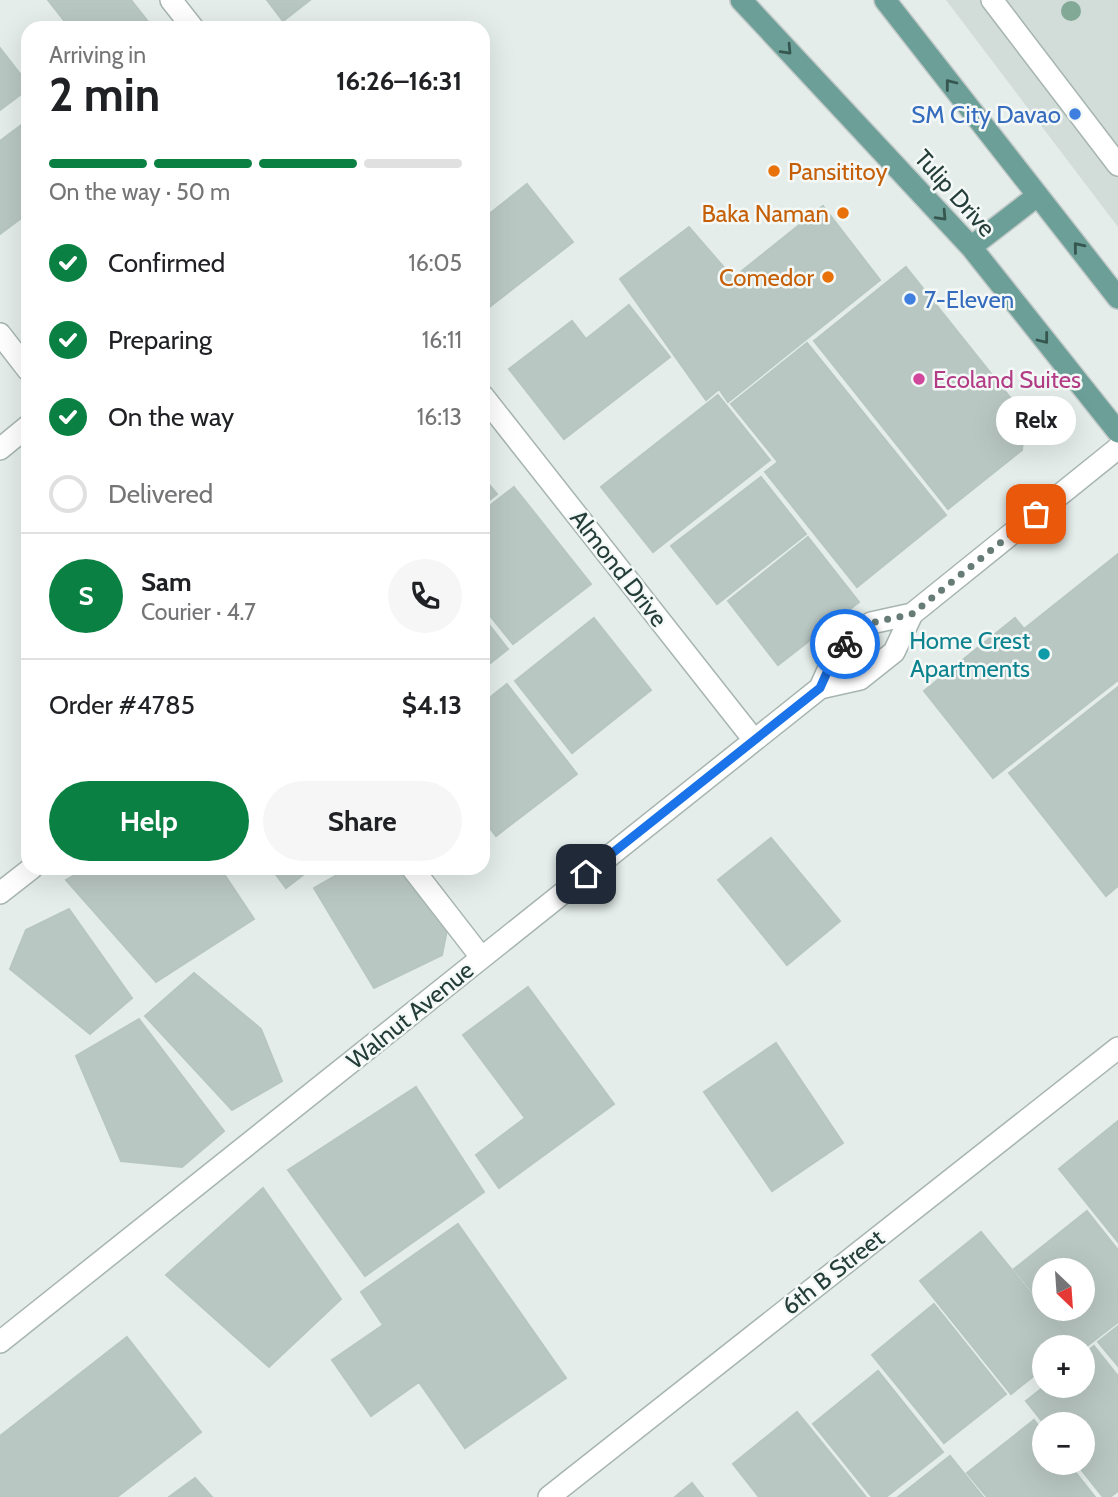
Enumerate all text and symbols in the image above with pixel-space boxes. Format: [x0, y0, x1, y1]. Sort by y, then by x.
text: Arriving in [49, 41, 146, 69]
one-way arrow [779, 42, 792, 55]
text: 16:26–16:31 [336, 65, 462, 97]
text: 2 min [49, 67, 160, 123]
one-way arrow [946, 79, 959, 92]
place label: SM City Davao [911, 100, 1061, 129]
marker: SM City Davao [1067, 106, 1083, 122]
street label: Tulip Drive [909, 144, 1001, 242]
place label: Pansititoy [788, 157, 888, 186]
marker: Pansititoy [766, 163, 782, 179]
text: On the way · 50 m [49, 178, 230, 206]
place label: Baka Naman [701, 199, 829, 228]
marker: Baka Naman [835, 205, 851, 221]
one-way arrow [934, 208, 947, 221]
one-way arrow [1073, 242, 1086, 255]
icon: check [49, 244, 87, 282]
text: Confirmed [108, 247, 225, 279]
text: 16:05 [408, 249, 462, 277]
place label: Comedor [719, 263, 814, 292]
marker: Comedor [820, 269, 836, 285]
place label: 7-Eleven [924, 285, 1014, 314]
marker: 7-Eleven [902, 291, 918, 307]
icon: check [49, 321, 87, 359]
text: Preparing [108, 324, 212, 356]
text: 16:11 [422, 326, 462, 354]
one-way arrow [1036, 332, 1049, 344]
place label: Ecoland Suites [933, 365, 1081, 394]
marker: Ecoland Suites [911, 371, 927, 387]
callout: Relx [996, 395, 1076, 444]
icon: check [49, 398, 87, 436]
text: On the way [108, 401, 234, 433]
text: 16:13 [417, 403, 462, 431]
text: Relx [1014, 406, 1058, 434]
text: Delivered [108, 478, 213, 510]
pin [1006, 484, 1066, 544]
icon: bag [1017, 495, 1055, 533]
street label: Almond Drive [564, 504, 674, 632]
button: phone [388, 559, 462, 633]
text: Sam [141, 566, 192, 598]
text: S [78, 580, 94, 612]
text: Courier · 4.7 [141, 598, 256, 626]
courier [810, 609, 880, 679]
icon: bike [826, 625, 864, 663]
place label: Home Crest Apartments [909, 626, 1030, 683]
marker: Home Crest Apartments [1036, 646, 1052, 662]
text: Order #4785 [49, 689, 195, 721]
text: $4.13 [402, 689, 462, 721]
button: Help [49, 781, 249, 861]
button: Share [263, 781, 462, 861]
pin [556, 844, 616, 904]
icon: home [567, 855, 605, 893]
street label: Walnut Avenue [341, 955, 479, 1075]
street label: 6th B Street [776, 1223, 890, 1321]
north arrow [1032, 1258, 1096, 1321]
map controls [1032, 1258, 1095, 1475]
button: + [1032, 1335, 1095, 1398]
button: − [1032, 1412, 1095, 1475]

